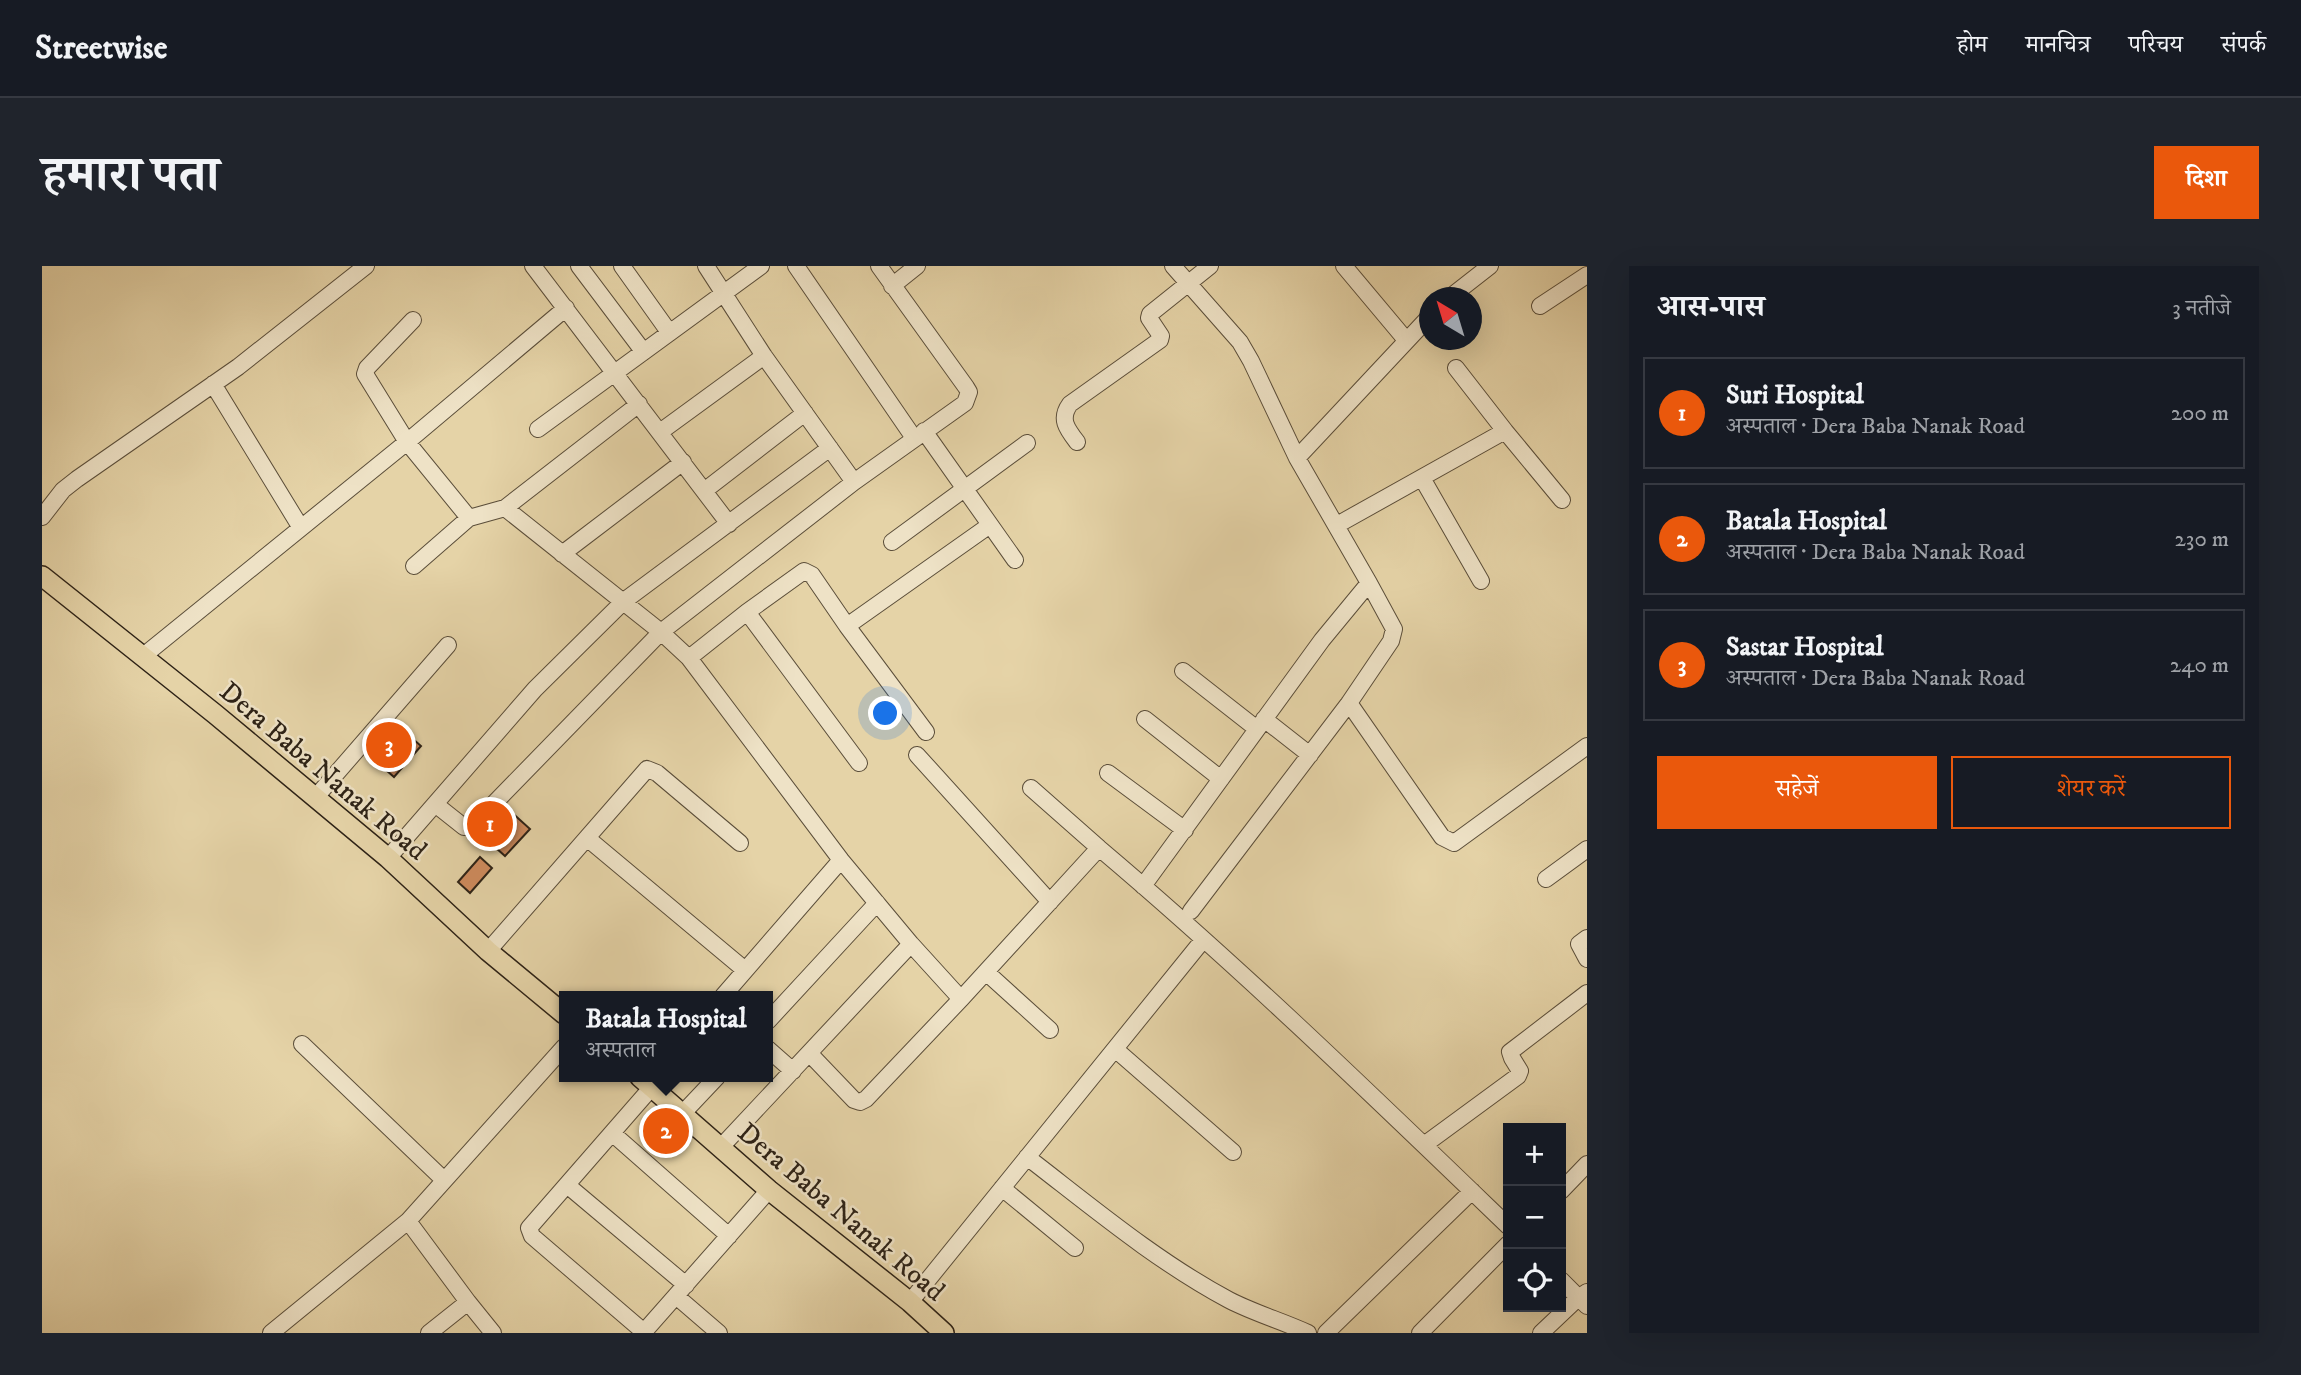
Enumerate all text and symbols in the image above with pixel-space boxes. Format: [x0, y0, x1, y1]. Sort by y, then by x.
text: Streetwise [35, 28, 167, 69]
text: होम [1957, 30, 1987, 60]
text: मानचित्र [2025, 30, 2091, 60]
text: परिचय [2129, 30, 2183, 60]
text: संपर्क [2221, 30, 2266, 60]
text: हमारा पता [42, 145, 219, 207]
button: दिशा [2154, 146, 2259, 219]
north arrow [1419, 287, 1482, 350]
text: आस-पास [1657, 289, 1765, 326]
text: 3 नतीजे [2172, 294, 2231, 323]
text: Suri Hospital [1726, 379, 1864, 412]
text: 1 [1678, 399, 1686, 428]
text: 200 m [2171, 399, 2229, 428]
text: अस्पताल · Dera Baba Nanak Road [1726, 412, 2025, 441]
text: Batala Hospital [1726, 505, 1887, 538]
text: 2 [1676, 525, 1688, 554]
text: 230 m [2175, 525, 2229, 554]
text: अस्पताल · Dera Baba Nanak Road [1726, 538, 2025, 567]
text: Sastar Hospital [1726, 631, 1884, 664]
text: 3 [1678, 651, 1686, 680]
text: 240 m [2170, 651, 2229, 680]
text: अस्पताल · Dera Baba Nanak Road [1726, 664, 2025, 693]
street label: Dera Baba Nanak Road [212, 674, 434, 868]
your location [868, 696, 902, 730]
pin: 3 [366, 719, 412, 771]
button: सहेजें [1657, 756, 1937, 829]
button: शेयर करें [1951, 756, 2231, 829]
pin: 1 [467, 798, 513, 850]
popup [559, 991, 773, 1082]
text: Batala Hospital [586, 1003, 746, 1036]
text: अस्पताल [586, 1036, 656, 1065]
pin: 2 [643, 1105, 689, 1157]
street label: Dera Baba Nanak Road [730, 1115, 952, 1309]
map controls [1503, 1123, 1566, 1312]
button: + [1503, 1123, 1566, 1186]
button: − [1503, 1186, 1566, 1249]
button: locate [1503, 1249, 1566, 1312]

